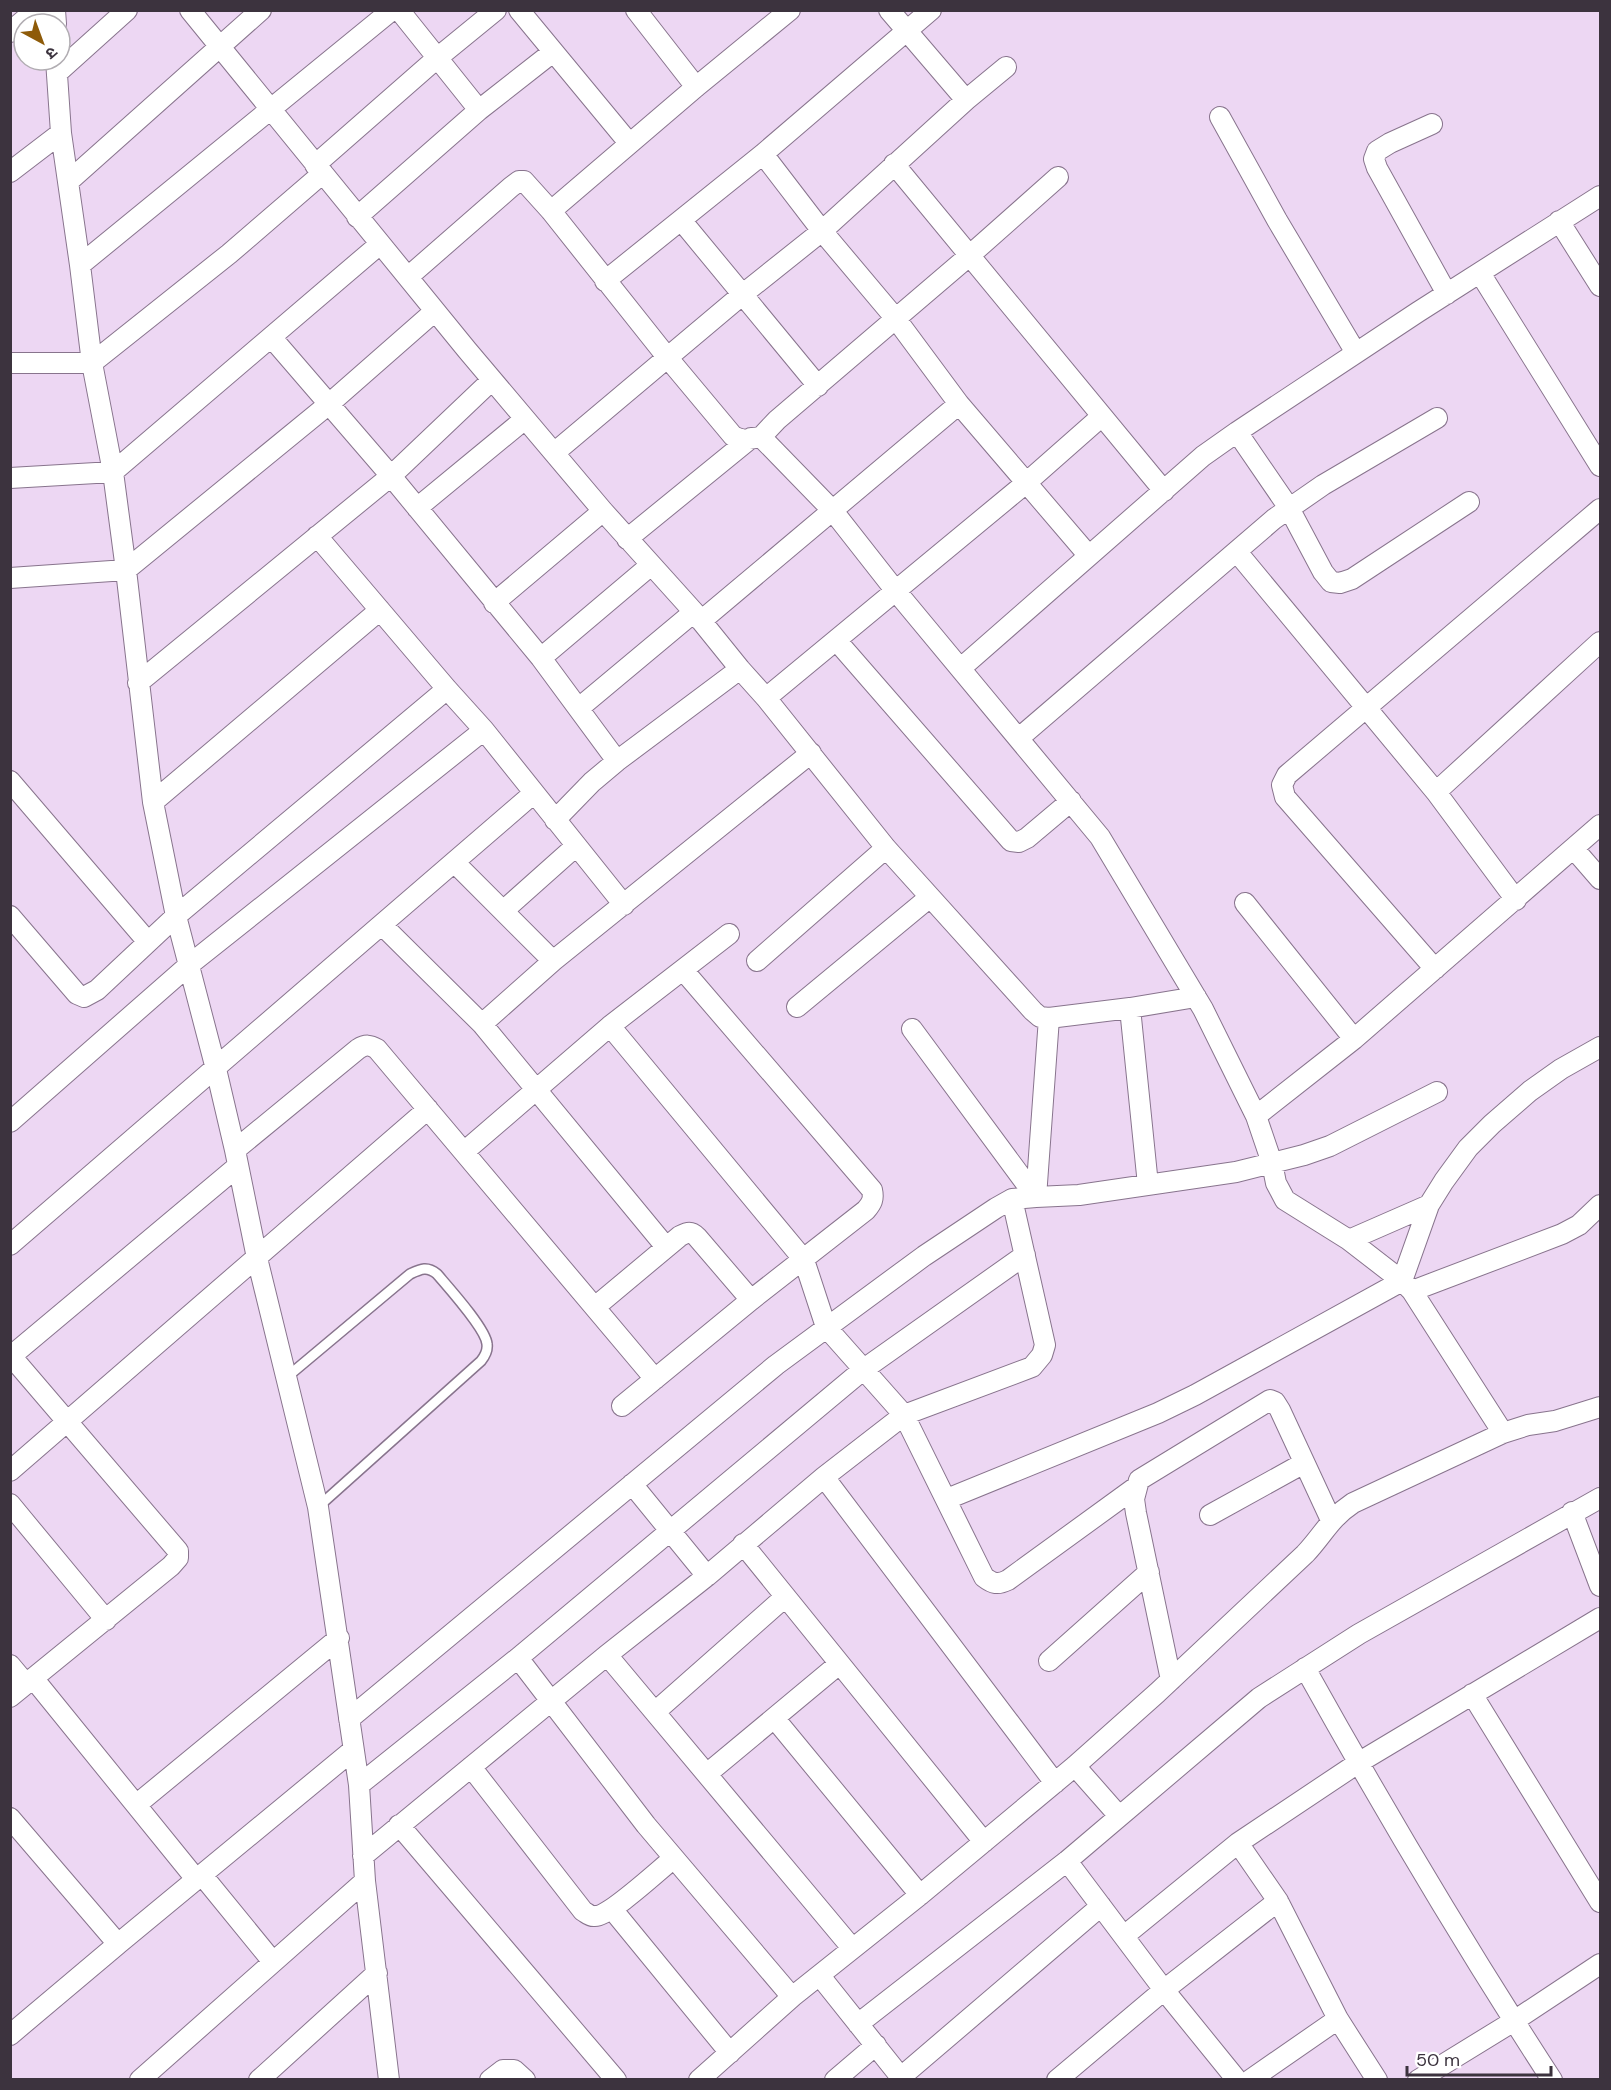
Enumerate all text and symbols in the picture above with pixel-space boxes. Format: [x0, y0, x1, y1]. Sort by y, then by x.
north arrow [12, 12, 72, 72]
text: उ [41, 42, 62, 64]
scale bar [1407, 2039, 1551, 2077]
text: 50 m [1416, 2048, 1460, 2072]

